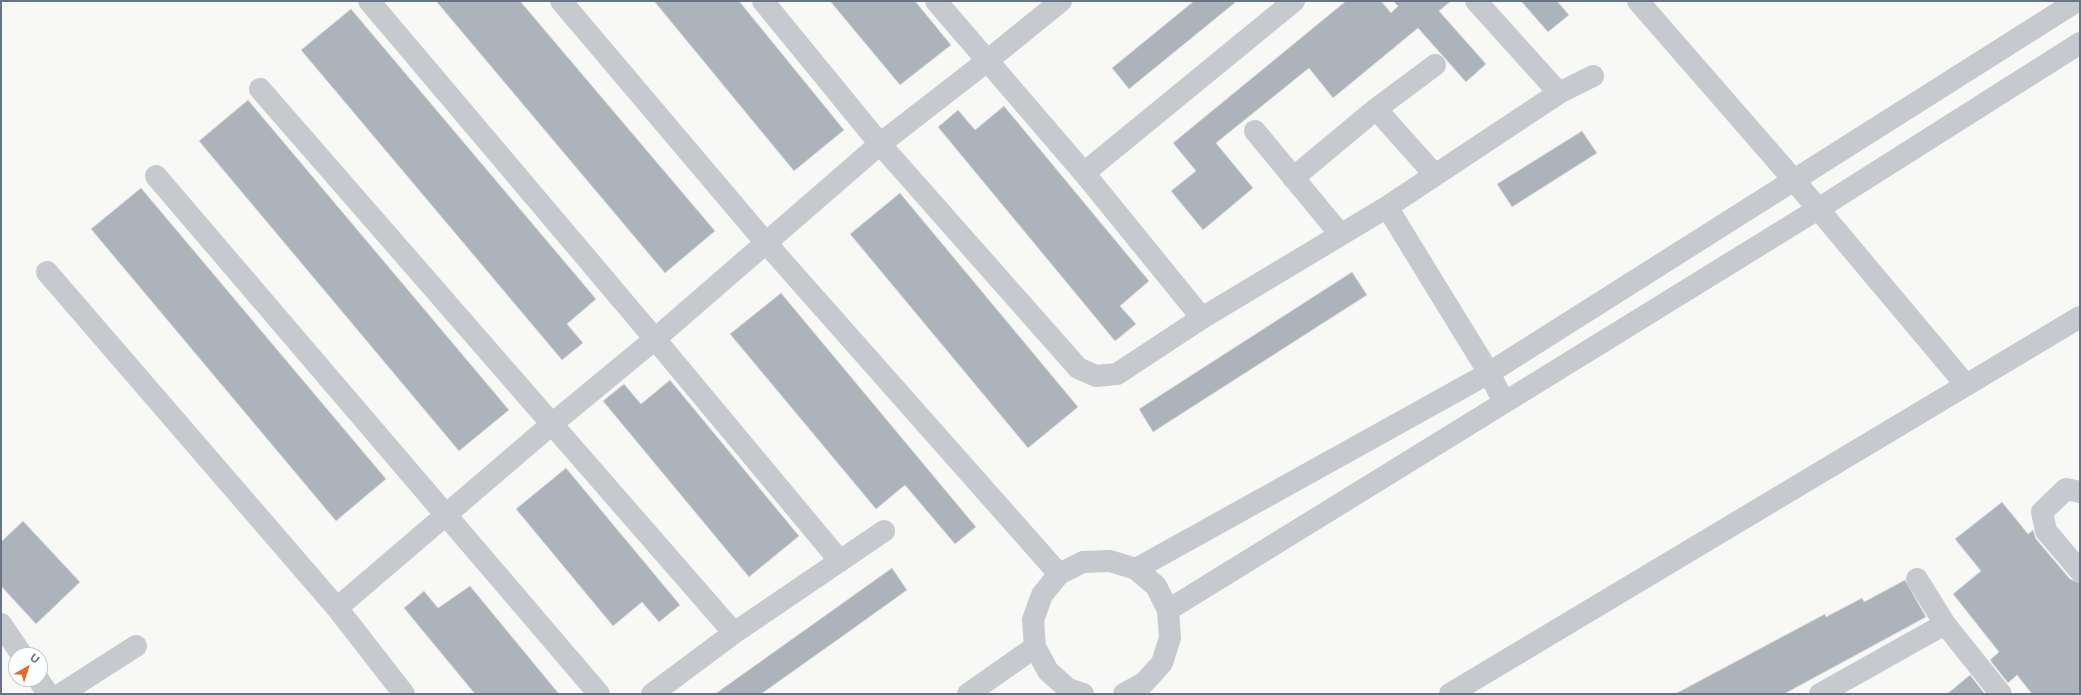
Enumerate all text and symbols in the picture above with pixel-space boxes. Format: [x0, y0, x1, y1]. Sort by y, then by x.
north arrow [8, 647, 48, 687]
text: U [27, 650, 43, 667]

